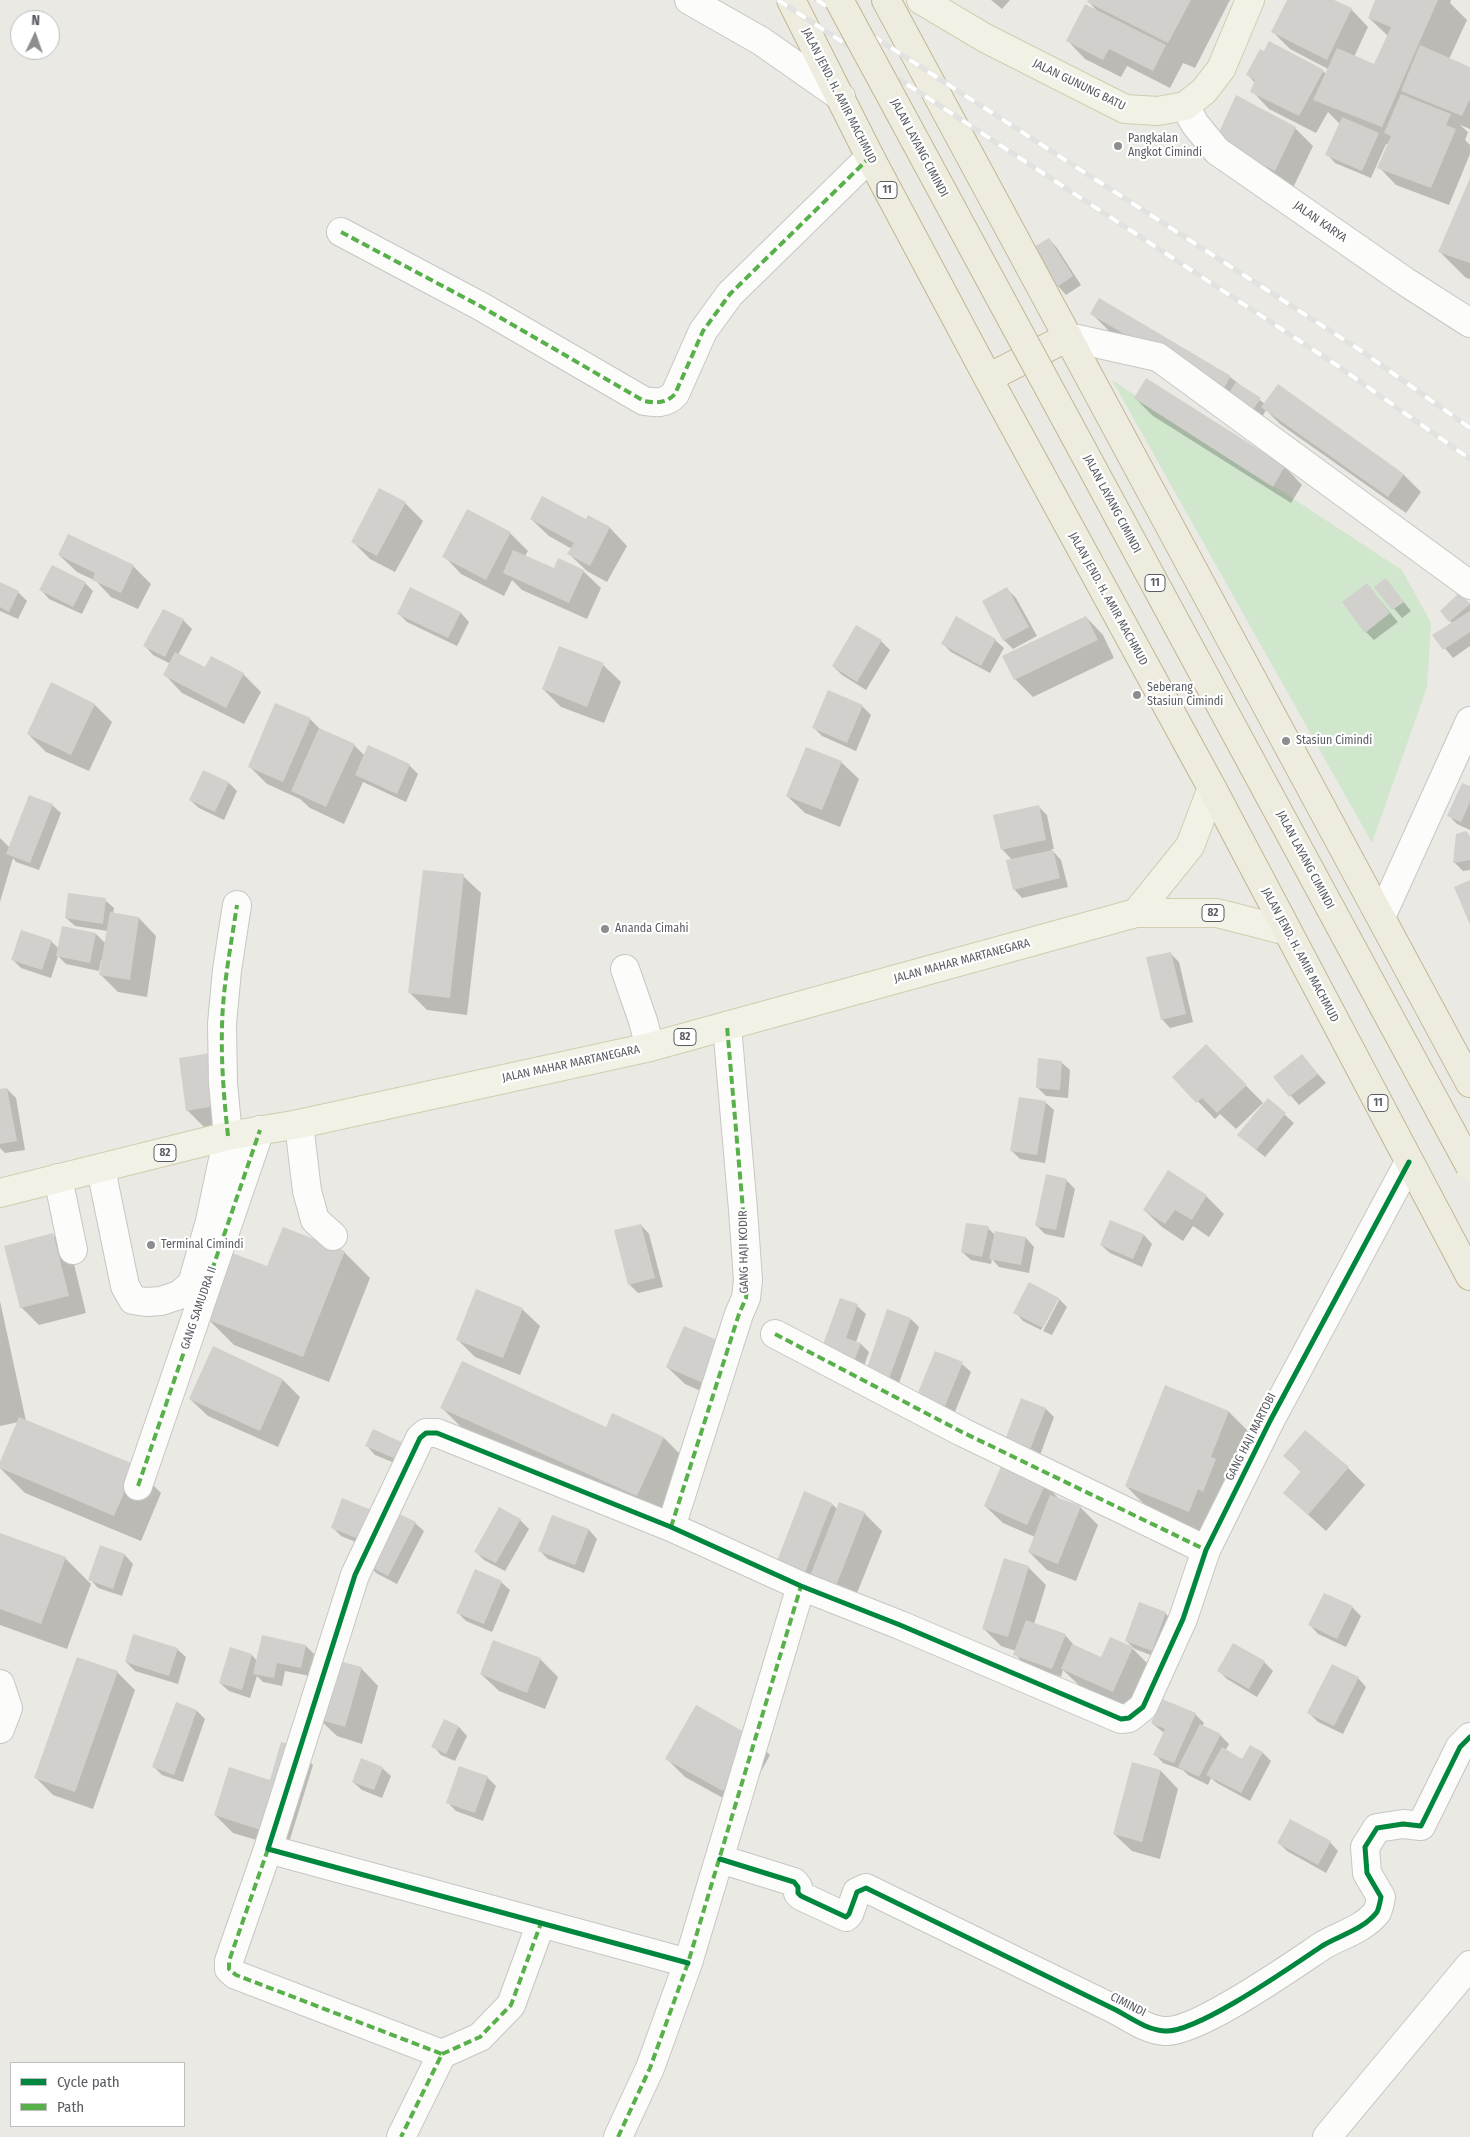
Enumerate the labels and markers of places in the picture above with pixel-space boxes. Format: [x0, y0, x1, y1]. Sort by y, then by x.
place label: Pangkalan Angkot Cimindi [1128, 132, 1202, 160]
marker: Pangkalan Angkot Cimindi [1112, 140, 1124, 152]
place label: Seberang Stasiun Cimindi [1147, 681, 1223, 709]
marker: Seberang Stasiun Cimindi [1131, 689, 1143, 701]
place label: Stasiun Cimindi [1296, 734, 1372, 748]
marker: Stasiun Cimindi [1280, 735, 1292, 747]
place label: Ananda Cimahi [615, 922, 689, 936]
marker: Ananda Cimahi [599, 923, 611, 935]
place label: Terminal Cimindi [161, 1238, 243, 1252]
marker: Terminal Cimindi [145, 1239, 157, 1251]

